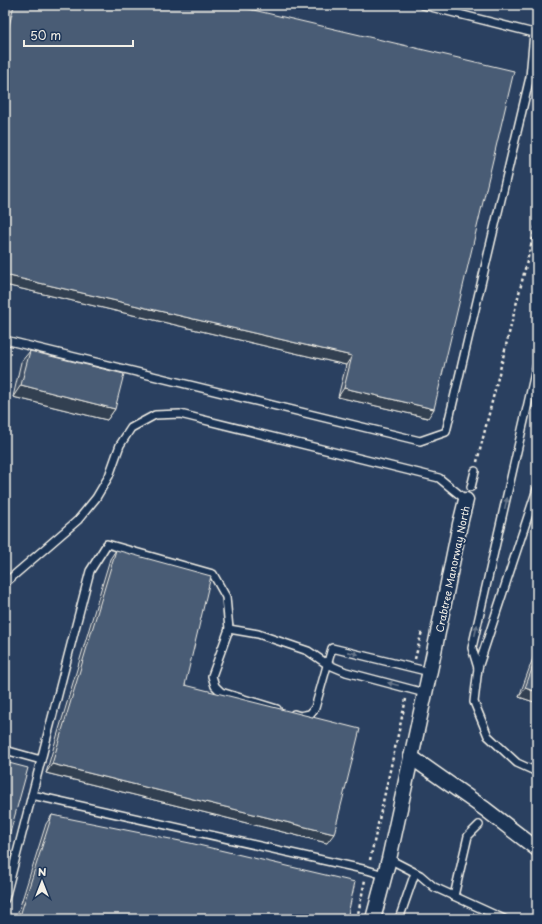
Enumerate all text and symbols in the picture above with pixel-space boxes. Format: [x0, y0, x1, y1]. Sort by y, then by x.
scale bar [24, 22, 133, 48]
text: 50 m [30, 26, 61, 44]
one-way arrow [503, 497, 509, 509]
street label: Crabtree Manorway North [431, 504, 474, 634]
one-way arrow [474, 624, 480, 636]
one-way arrow [347, 651, 360, 657]
one-way arrow [386, 681, 399, 687]
north arrow [22, 862, 62, 902]
text: N [38, 863, 47, 880]

